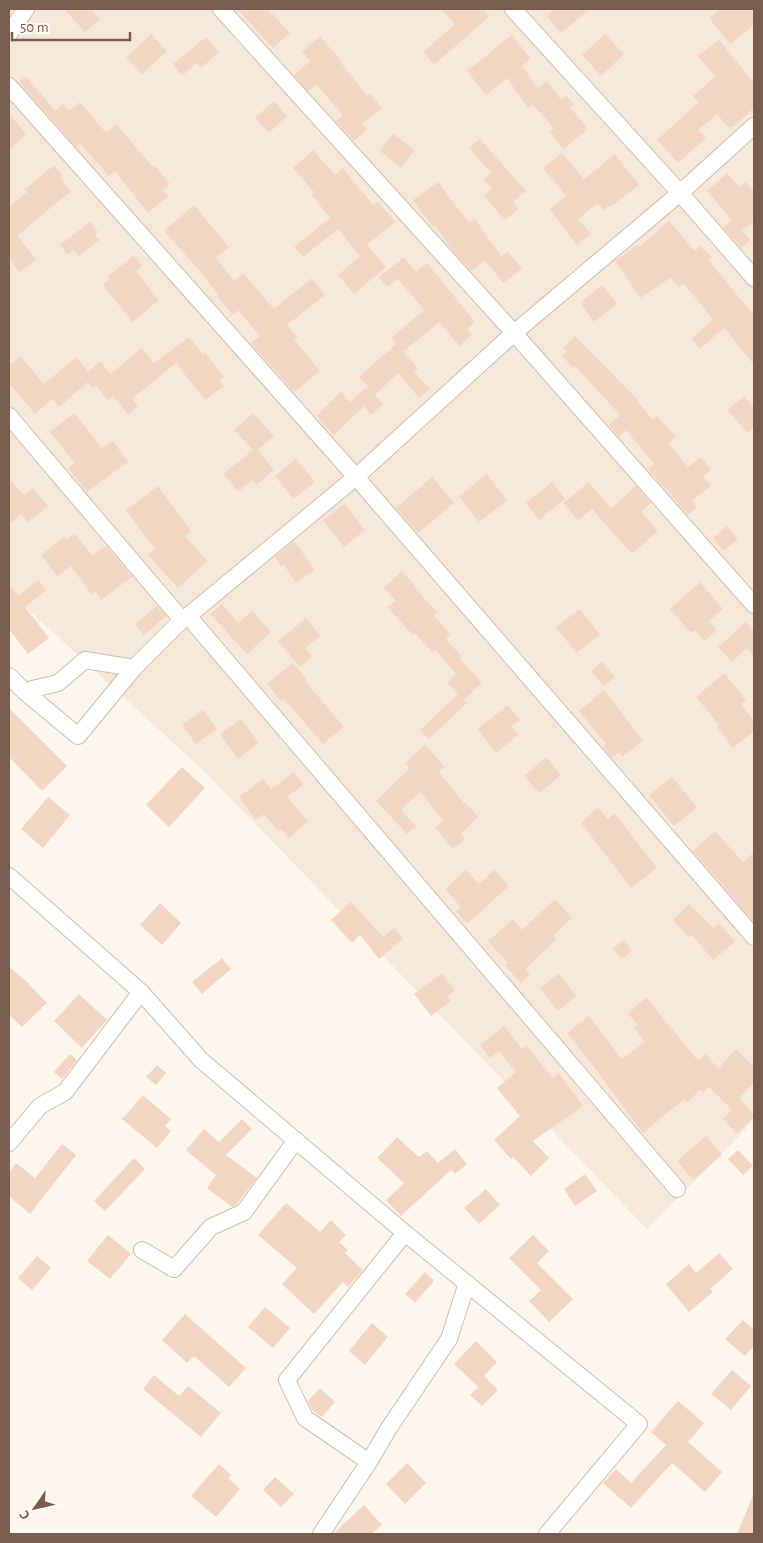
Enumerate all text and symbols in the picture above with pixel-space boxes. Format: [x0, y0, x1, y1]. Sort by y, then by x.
scale bar [12, 10, 130, 42]
text: 50 m [20, 20, 49, 35]
north arrow [10, 1483, 60, 1533]
text: С [17, 1507, 33, 1522]

